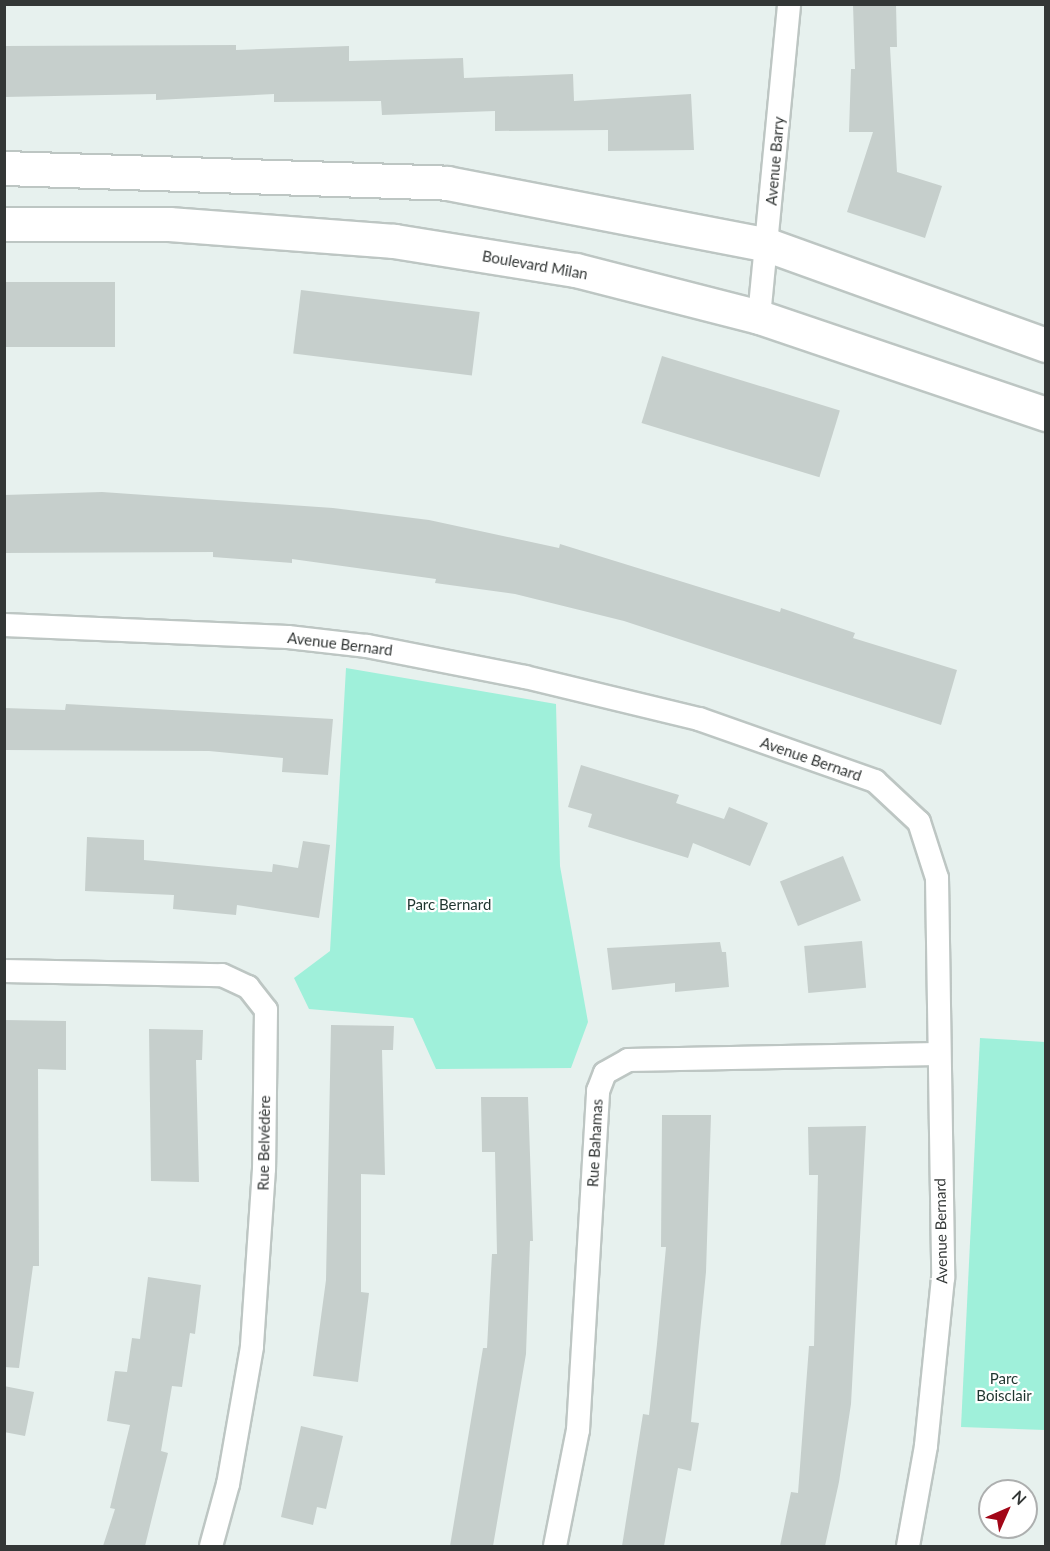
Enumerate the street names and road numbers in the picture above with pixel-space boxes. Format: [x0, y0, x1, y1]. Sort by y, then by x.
street label: Avenue Barry [762, 116, 788, 206]
street label: Boulevard Milan [481, 247, 589, 283]
street label: Avenue Bernard [286, 629, 394, 659]
street label: Avenue Bernard [758, 733, 864, 785]
street label: Rue Belvédère [254, 1095, 274, 1191]
street label: Rue Bahamas [584, 1098, 606, 1188]
street label: Avenue Bernard [931, 1178, 951, 1284]

